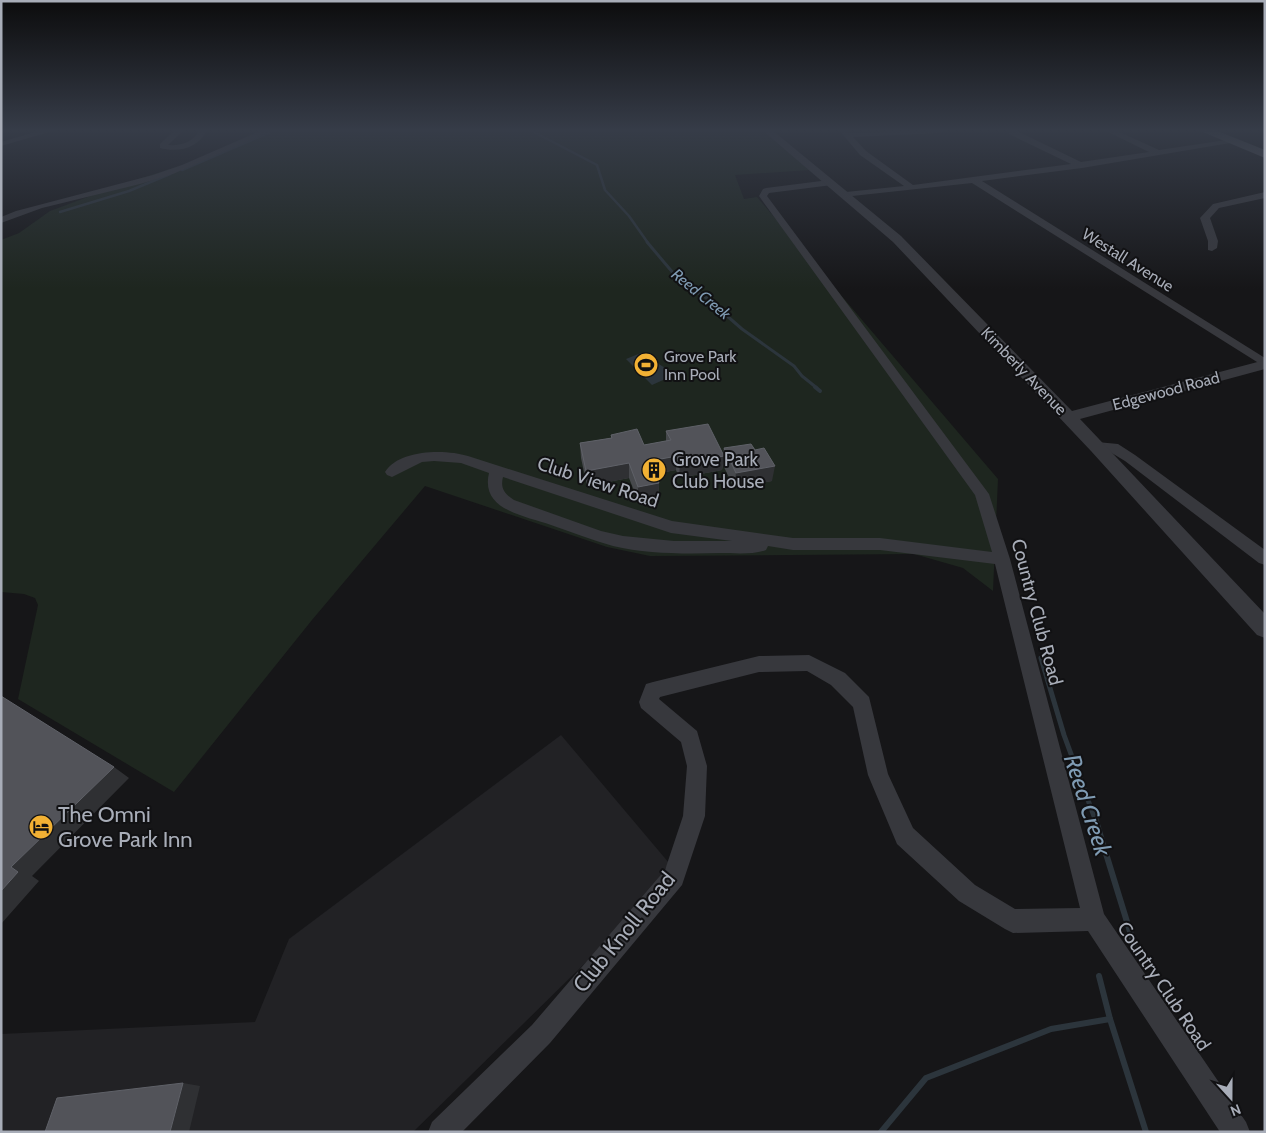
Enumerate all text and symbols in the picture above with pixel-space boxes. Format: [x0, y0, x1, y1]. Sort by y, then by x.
street label: Westall Avenue [1079, 224, 1177, 296]
water label: Reed Creek [668, 264, 735, 324]
street label: Kimberly Avenue [977, 323, 1071, 419]
place label: Grove Park Inn Pool [664, 347, 737, 384]
sports icon: Grove Park Inn Pool [633, 352, 659, 378]
street label: Edgewood Road [1110, 368, 1222, 414]
place label: Grove Park Club House [672, 448, 764, 493]
street label: Club View Road [534, 452, 662, 512]
building icon: Grove Park Club House [641, 457, 667, 483]
street label: Country Club Road [1006, 536, 1068, 688]
water label: Reed Creek [1058, 750, 1118, 860]
place label: The Omni Grove Park Inn [58, 801, 193, 853]
hotel icon: The Omni Grove Park Inn [28, 814, 54, 840]
street label: Club Knoll Road [567, 866, 681, 998]
street label: Country Club Road [1112, 917, 1216, 1055]
north arrow [1206, 1073, 1256, 1123]
text: N [1228, 1100, 1244, 1120]

